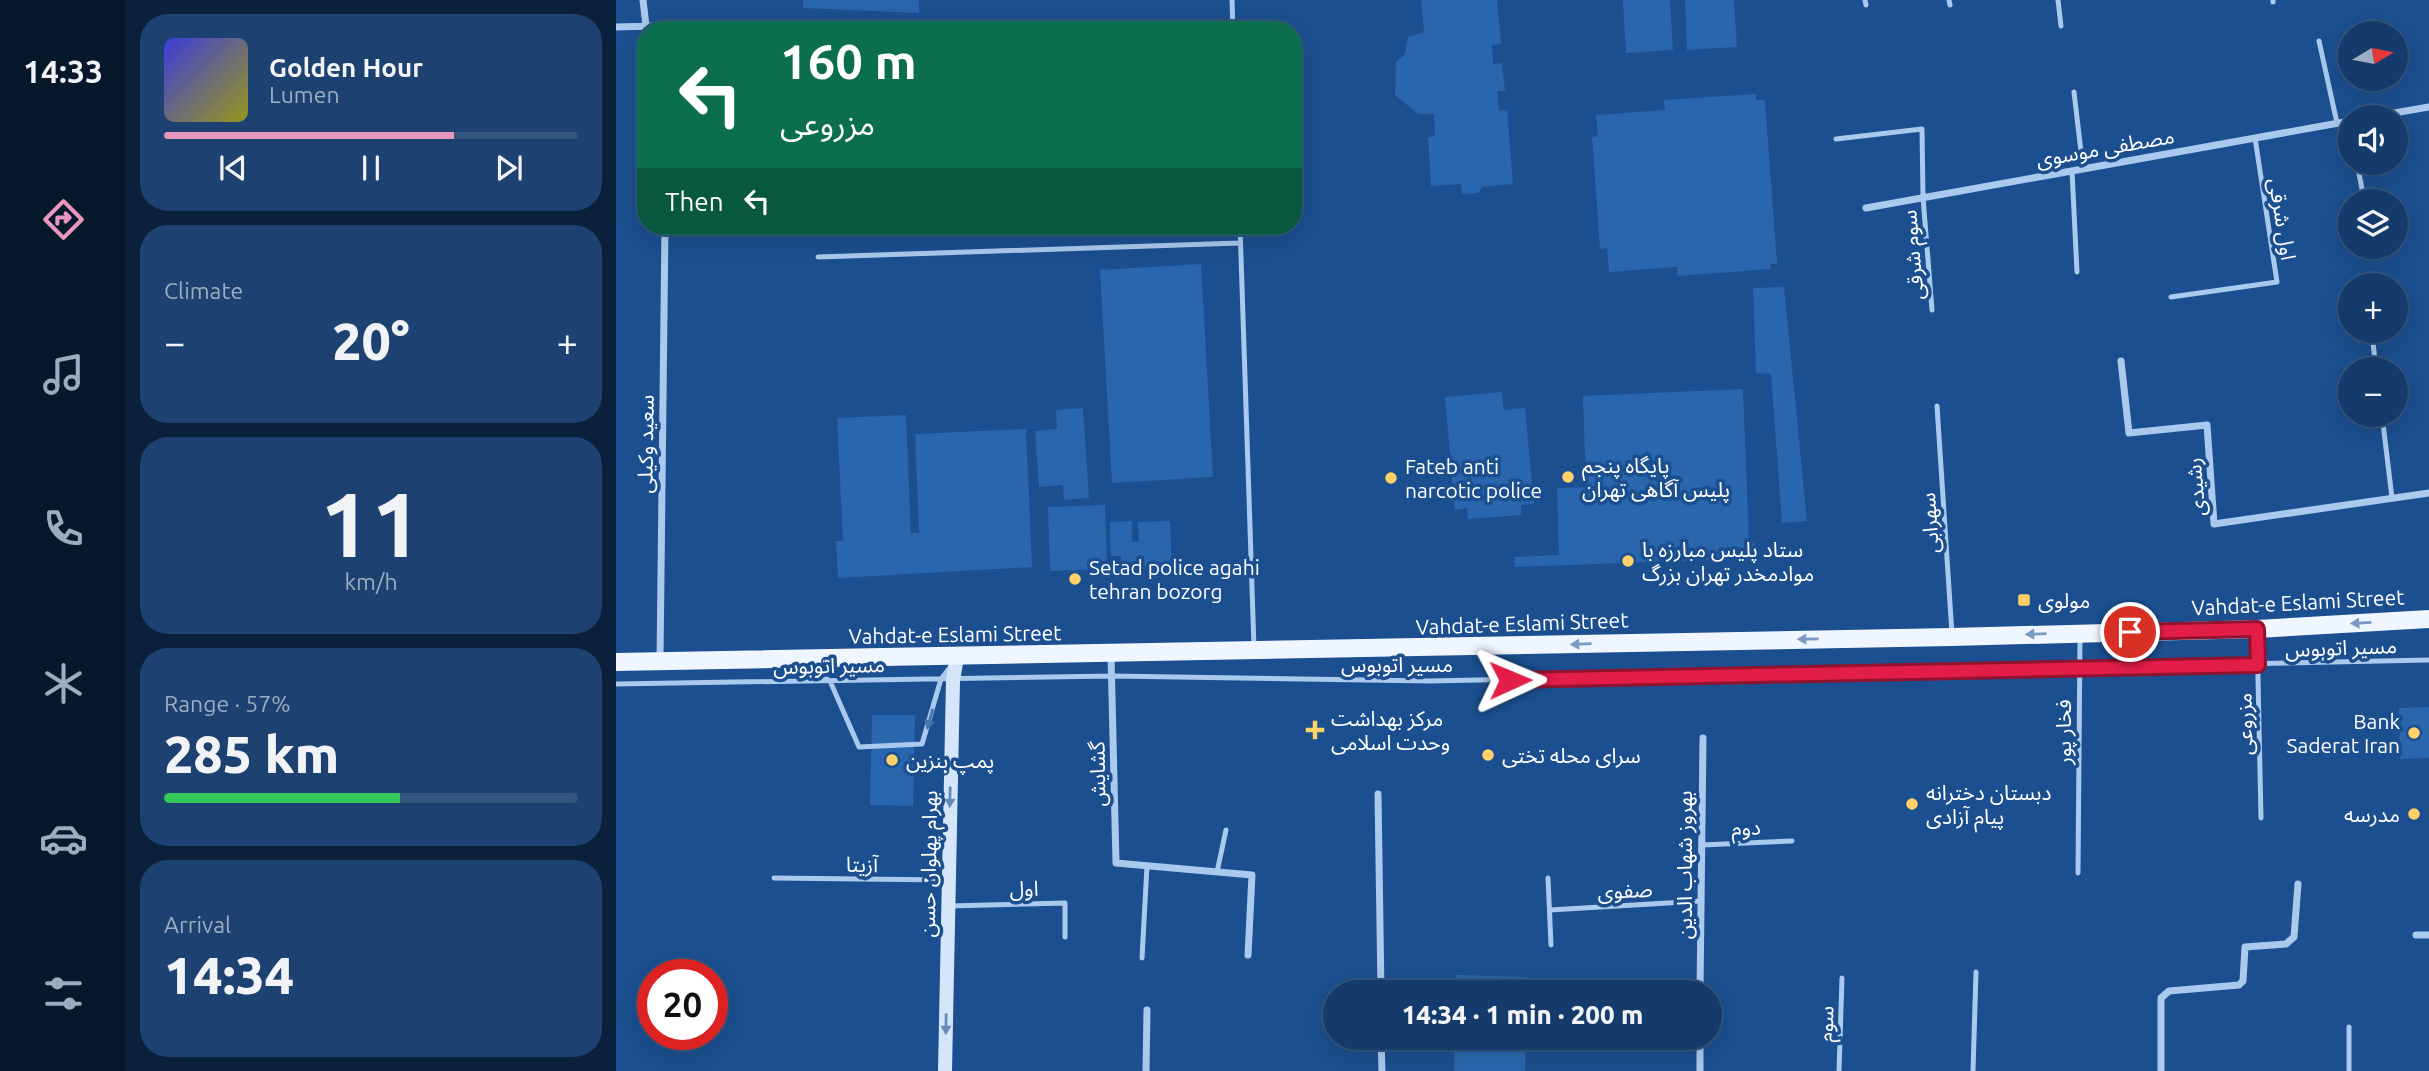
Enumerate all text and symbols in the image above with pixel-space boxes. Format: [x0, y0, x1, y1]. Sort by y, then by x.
north arrow [2338, 21, 2408, 91]
map controls [2338, 21, 2408, 427]
text: 160 m [780, 33, 917, 88]
icon: left [665, 49, 756, 140]
text: 14:33 [23, 53, 103, 89]
text: Golden Hour [269, 53, 423, 82]
text: Lumen [269, 82, 340, 107]
text: مزروعی [780, 105, 875, 141]
button: sound [2338, 105, 2408, 175]
street label: مصطفی موسوی [2034, 123, 2176, 172]
icon: previous [214, 149, 252, 187]
icon: pause [352, 149, 390, 187]
icon: next [490, 149, 528, 187]
street label: اول شرقی [2264, 176, 2301, 262]
icon: left [738, 182, 776, 220]
text: Then [665, 187, 724, 216]
button: layers [2338, 189, 2408, 259]
icon: directions [39, 195, 88, 244]
street label: سوم شرقی [1896, 209, 1933, 301]
button: + [2338, 273, 2408, 343]
text: Climate [164, 278, 243, 303]
text: 20° [332, 312, 410, 370]
text: − [164, 321, 185, 363]
text: + [557, 321, 578, 363]
icon: music [39, 350, 88, 399]
button: − [2338, 357, 2408, 427]
street label: سعید وکیلی [632, 394, 659, 494]
place label: پایگاه پنجم پلیس آگاهی تهران [1582, 453, 1730, 503]
place label: Fateb anti narcotic police [1405, 454, 1542, 502]
street label: رشیدی [2180, 457, 2211, 517]
marker: پایگاه پنجم پلیس آگاهی تهران [1560, 469, 1576, 485]
marker: Fateb anti narcotic police [1383, 470, 1399, 486]
text: 11 [320, 472, 422, 574]
street label: سهرابی [1915, 492, 1944, 554]
icon: phone [39, 504, 88, 553]
place label: ستاد پلیس مبارزه با موادمخدر تهران بزرگ [1642, 537, 1814, 586]
marker: ستاد پلیس مبارزه با موادمخدر تهران بزرگ [1620, 553, 1636, 569]
place label: Setad police agahi tehran bozorg [1089, 555, 1260, 603]
text: km/h [344, 569, 398, 594]
marker: Setad police agahi tehran bozorg [1067, 571, 1083, 587]
street label: Vahdat-e Eslami Street [2191, 584, 2405, 620]
place label: مولوی [2038, 588, 2090, 613]
marker: مولوی [2016, 592, 2032, 608]
pin [2100, 602, 2160, 662]
street label: Vahdat-e Eslami Street [1415, 607, 1629, 639]
icon: arrive [2111, 613, 2149, 651]
one-way arrow [2350, 618, 2372, 629]
street label: Vahdat-e Eslami Street [848, 620, 1062, 648]
one-way arrow [2024, 629, 2046, 640]
one-way arrow [1797, 633, 1819, 645]
street label: مسیر اتوبوس [2285, 633, 2397, 662]
one-way arrow [1569, 638, 1591, 650]
position arrow [1473, 643, 1547, 717]
street label: مسیر اتوبوس [773, 652, 885, 679]
street label: مسیر اتوبوس [1341, 652, 1453, 677]
icon: climate [39, 659, 88, 708]
text: Range · 57% [164, 691, 291, 716]
street label: مزروعی [2231, 693, 2258, 755]
street label: فخار پور [2051, 699, 2077, 766]
place label: مرکز بهداشت وحدت اسلامی [1331, 706, 1450, 755]
one-way arrow [924, 709, 934, 730]
place label: Bank Saderat Iran [2286, 709, 2400, 757]
marker: مرکز بهداشت وحدت اسلامی [1305, 720, 1325, 740]
text: 285 km [164, 725, 339, 783]
marker: Bank Saderat Iran [2406, 725, 2422, 741]
street label: گشایش [1084, 741, 1111, 807]
place label: سرای محله تختی [1502, 743, 1641, 768]
marker: سرای محله تختی [1480, 747, 1496, 763]
place label: پمپ بنزین [906, 748, 994, 775]
marker: پمپ بنزین [884, 752, 900, 768]
place label: دبستان دخترانه پیام آزادی [1926, 780, 2052, 833]
one-way arrow [945, 786, 956, 808]
street label: بهرام پهلوان حسن [915, 790, 946, 938]
street label: بهروز شهاب الدین [1672, 791, 1697, 939]
marker: دبستان دخترانه پیام آزادی [1904, 796, 1920, 812]
place label: مدرسه [2344, 802, 2400, 827]
marker: مدرسه [2406, 806, 2422, 822]
icon: car [39, 814, 88, 863]
street label: دوم [1731, 814, 1761, 845]
street label: آزیتا [846, 852, 879, 877]
street label: اول [1009, 876, 1039, 901]
street label: صفوی [1597, 877, 1653, 904]
text: Arrival [164, 912, 231, 937]
text: 14:34 [164, 946, 294, 1004]
speed limit sign: 20 [637, 959, 728, 1050]
icon: filters [39, 969, 88, 1018]
text: 14:34 · 1 min · 200 m [1402, 1000, 1643, 1029]
street label: سوم [1812, 1005, 1843, 1043]
one-way arrow [940, 1014, 951, 1036]

